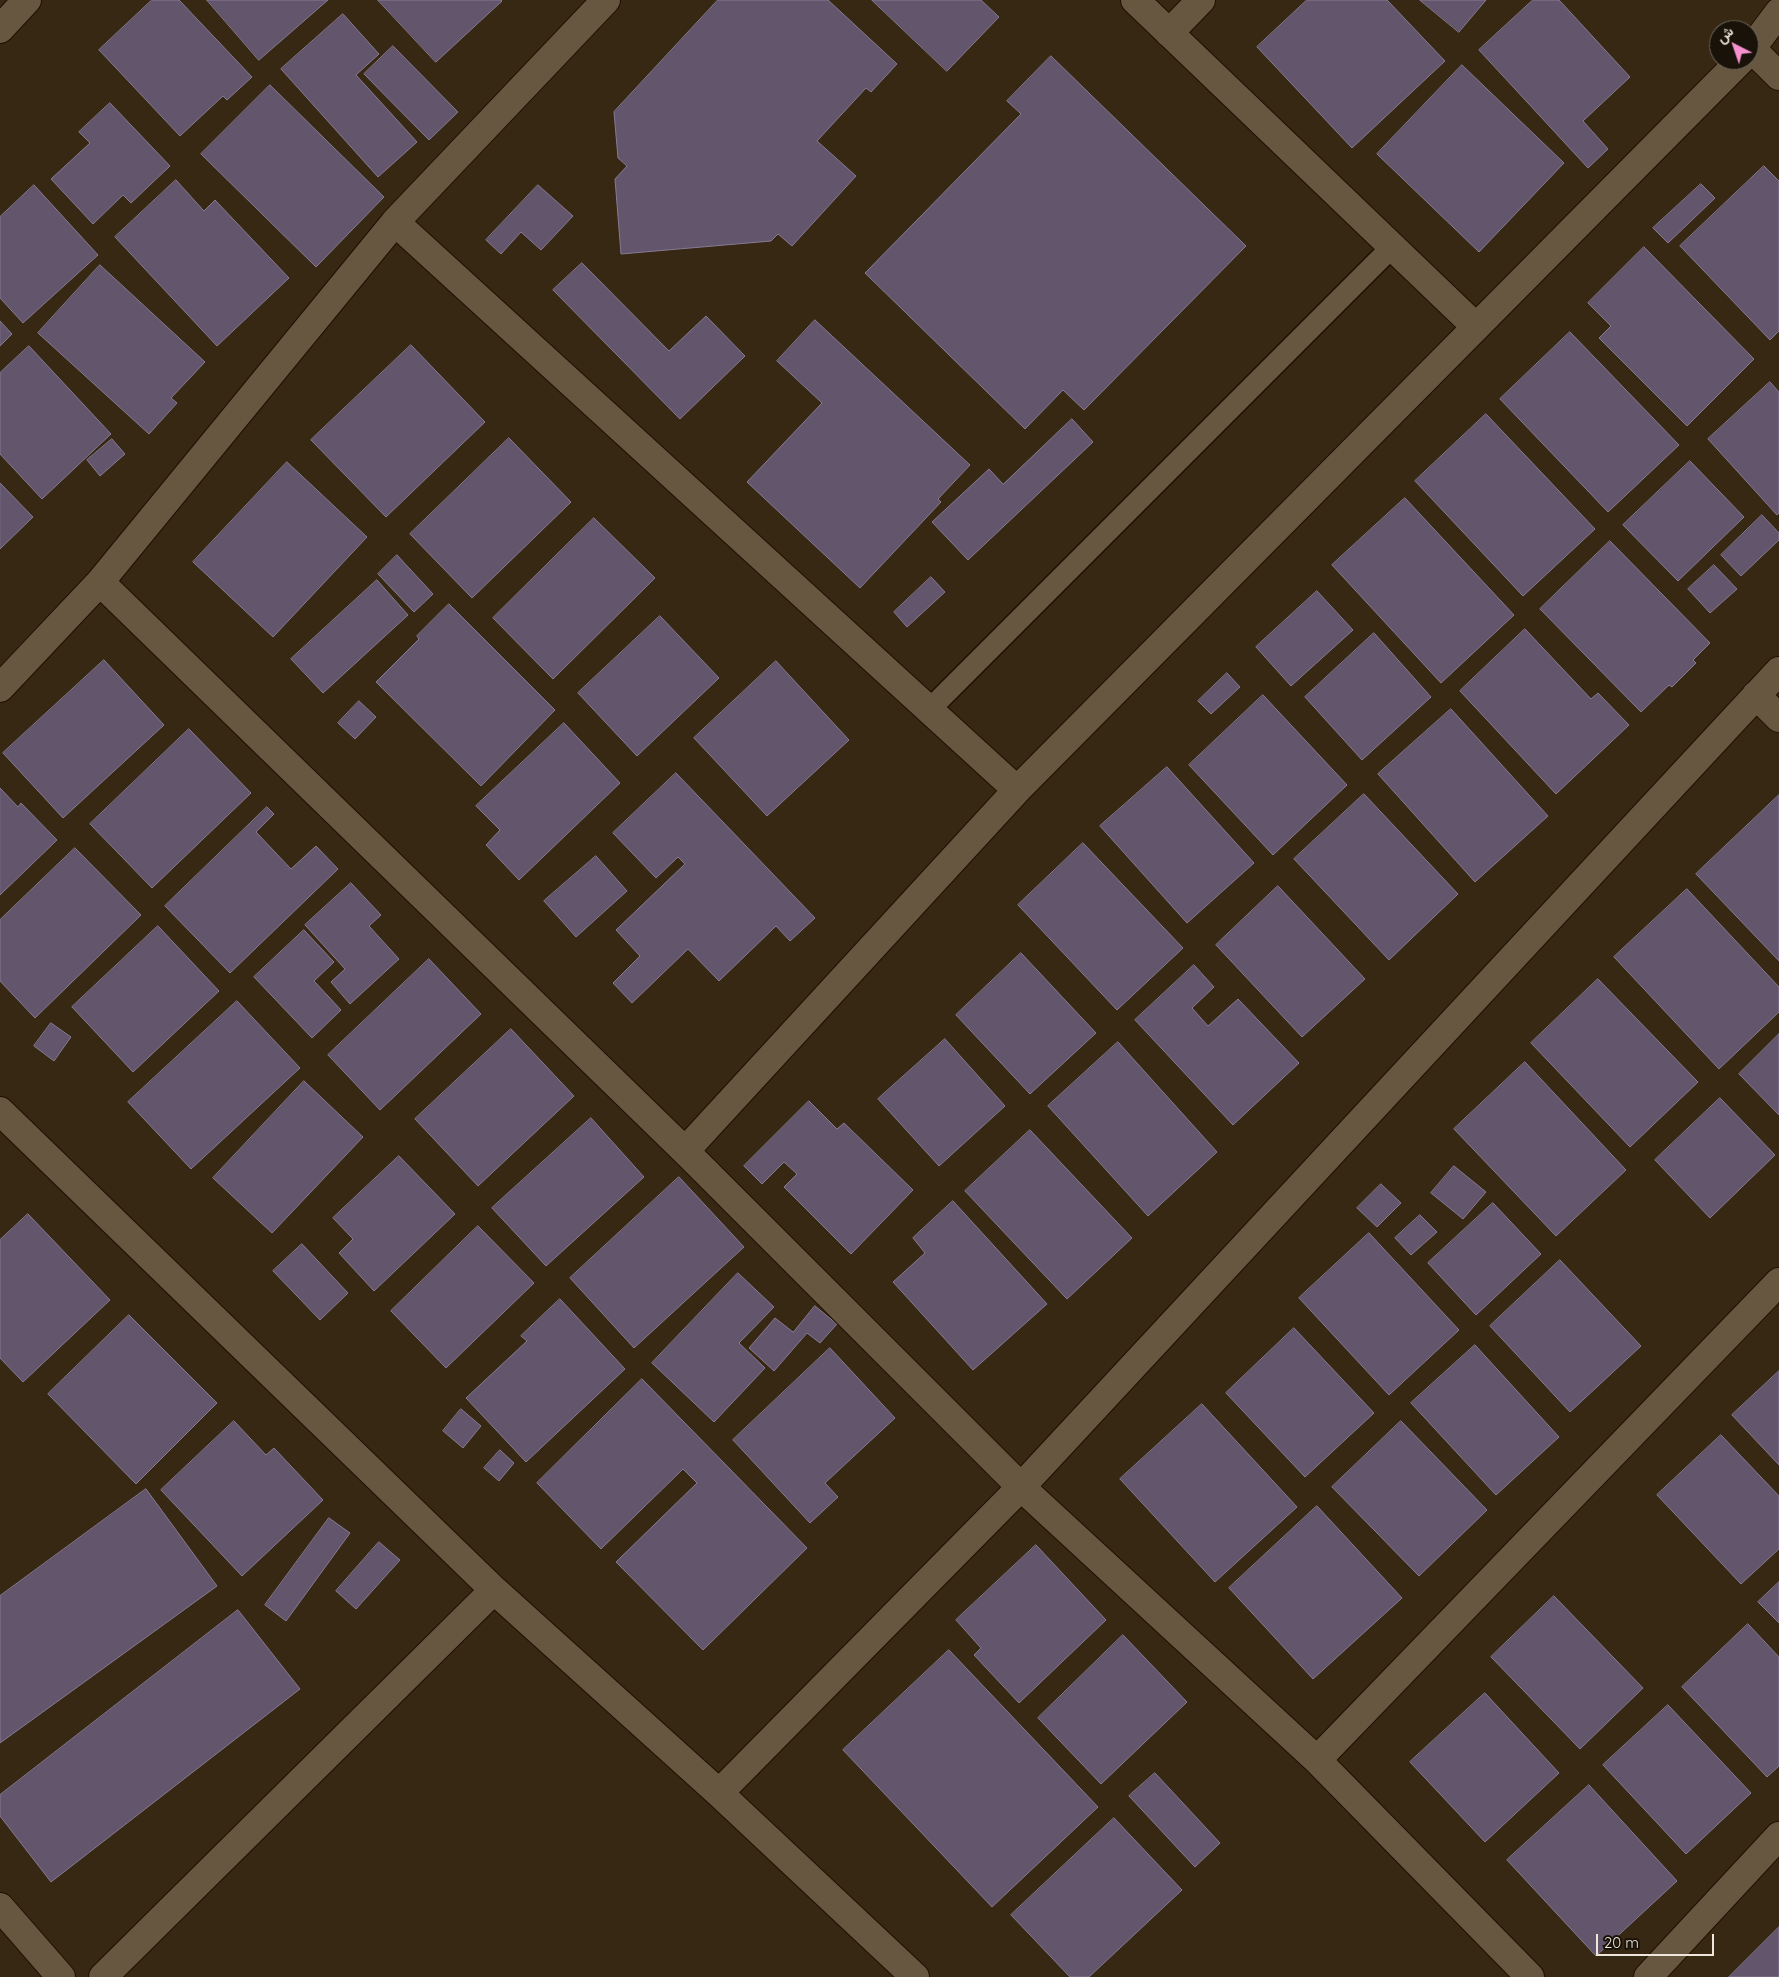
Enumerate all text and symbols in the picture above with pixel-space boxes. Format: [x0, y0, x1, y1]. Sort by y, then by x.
north arrow [1709, 20, 1759, 70]
text: ش [1713, 22, 1737, 47]
scale bar [1599, 1924, 1716, 1956]
text: 20 m [1604, 1933, 1639, 1952]

